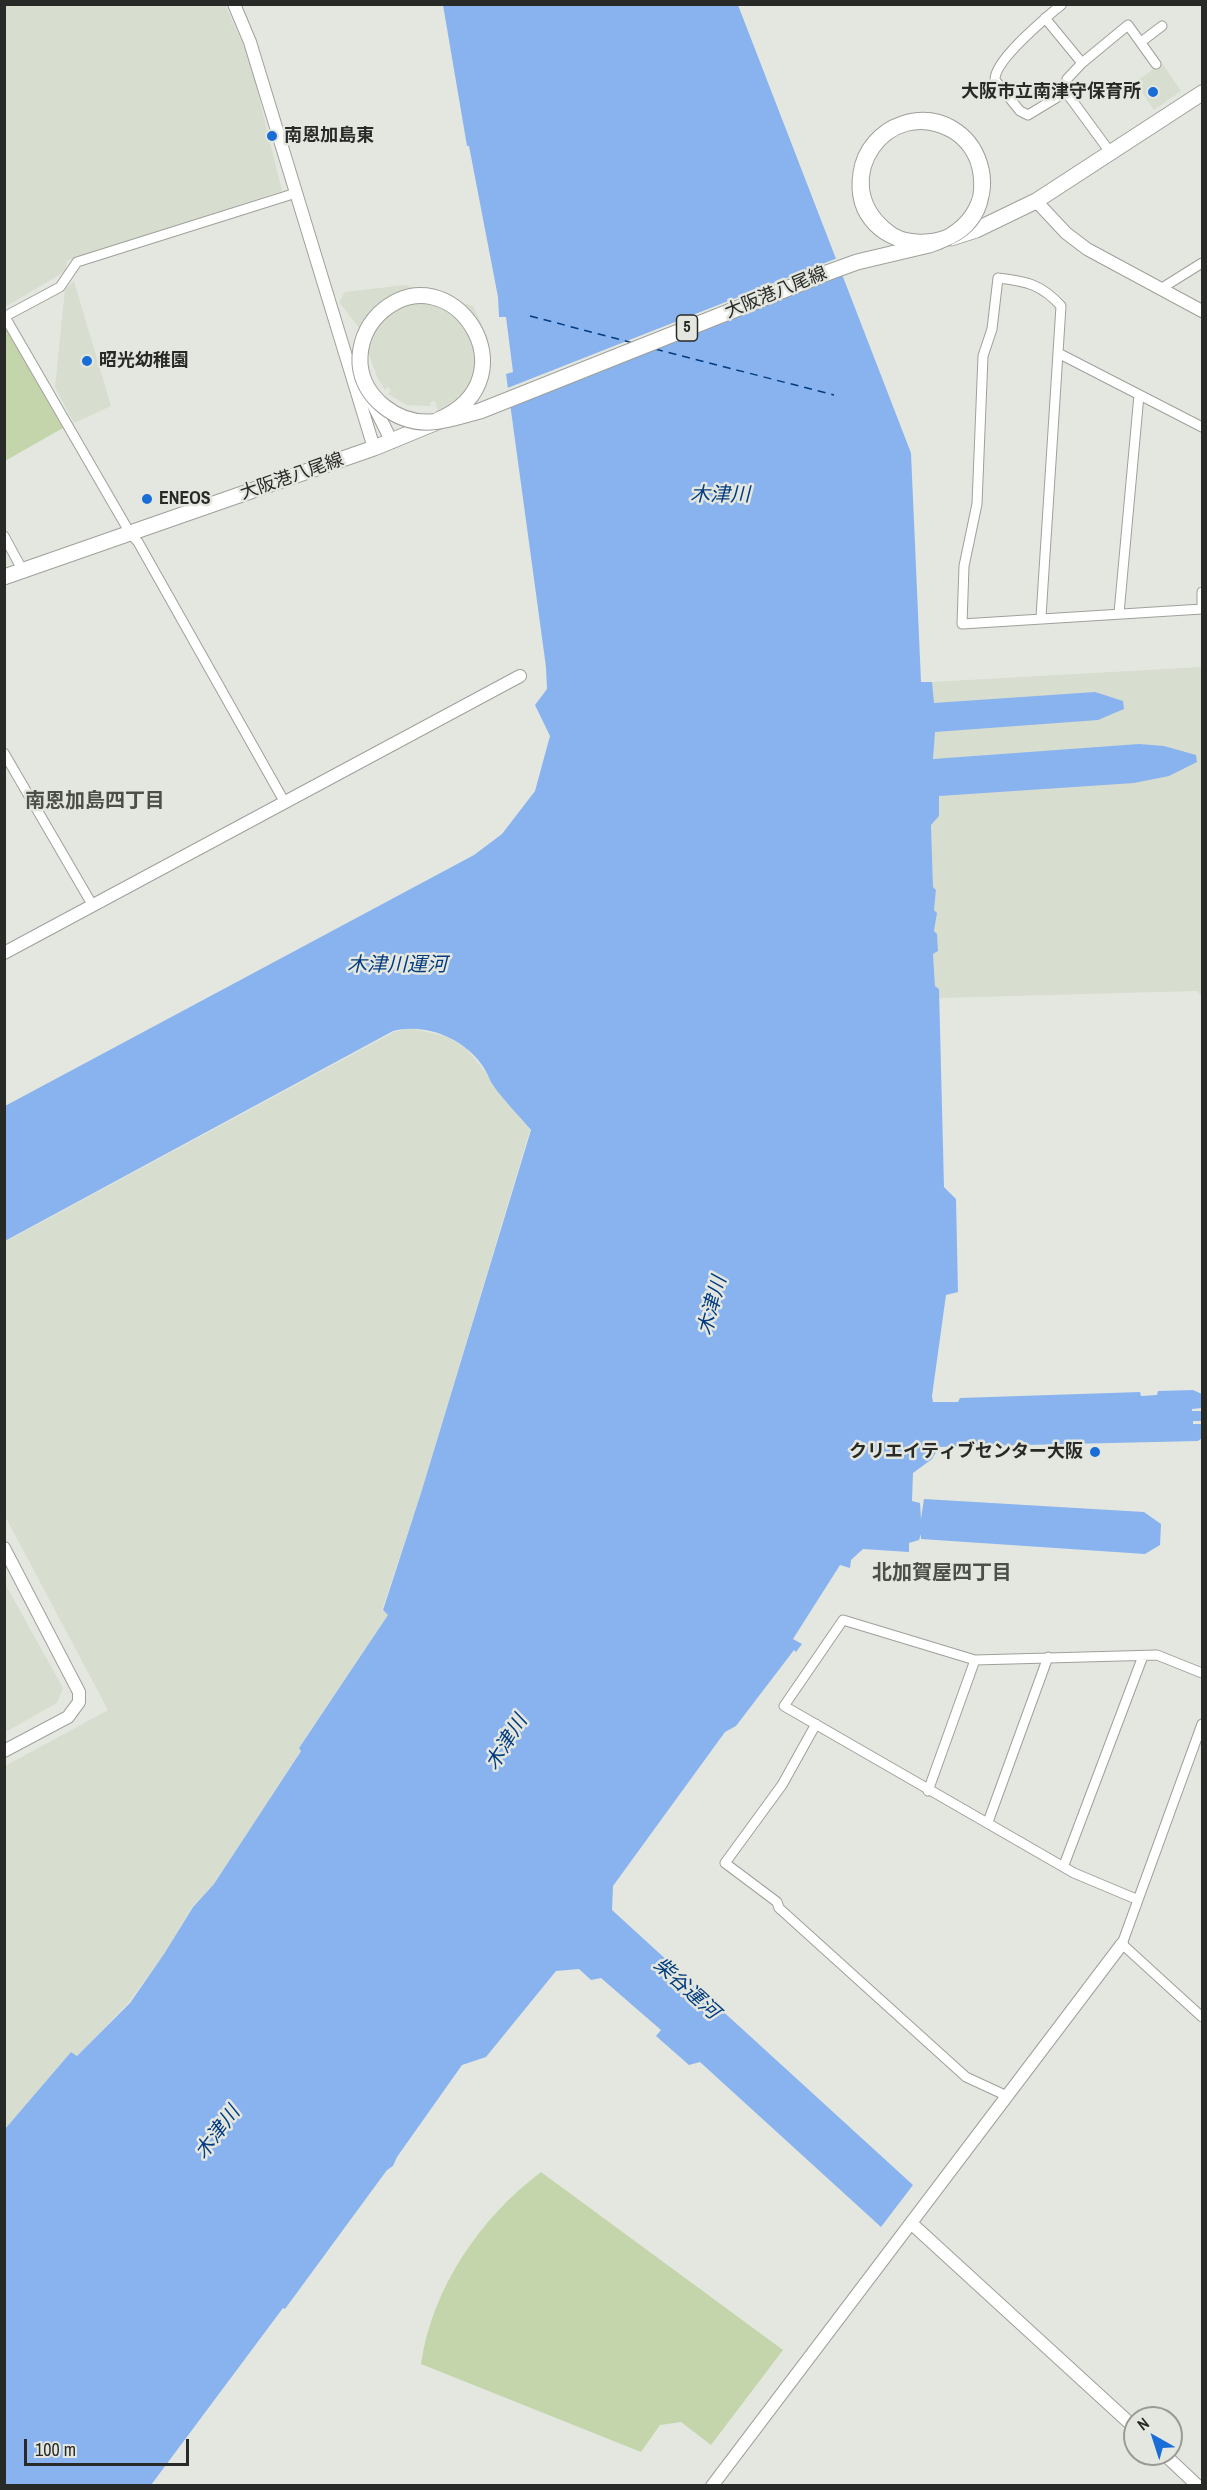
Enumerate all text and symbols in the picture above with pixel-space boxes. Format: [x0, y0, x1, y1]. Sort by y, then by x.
place label: 大阪市立南津守保育所 [961, 81, 1141, 103]
marker: 大阪市立南津守保育所 [1146, 85, 1160, 99]
place label: 南恩加島東 [284, 125, 374, 147]
marker: 南恩加島東 [265, 129, 279, 143]
street label: 大阪港八尾線 [722, 263, 830, 323]
road number: 5 [676, 315, 698, 341]
place label: 昭光幼稚園 [99, 350, 189, 372]
marker: 昭光幼稚園 [80, 354, 94, 368]
street label: 大阪港八尾線 [237, 449, 347, 505]
water label: 木津川 [690, 484, 750, 508]
place label: ENEOS [159, 488, 211, 510]
marker: ENEOS [140, 492, 154, 506]
district label: 南恩加島四丁目 [25, 790, 165, 814]
water label: 木津川運河 [347, 954, 447, 978]
water label: 木津川 [694, 1274, 732, 1338]
place label: クリエイティブセンター大阪 [849, 1441, 1083, 1463]
marker: クリエイティブセンター大阪 [1088, 1445, 1102, 1459]
district label: 北加賀屋四丁目 [872, 1562, 1012, 1586]
water label: 木津川 [481, 1711, 533, 1775]
water label: 柴谷運河 [648, 1953, 724, 2025]
water label: 木津川 [190, 2102, 246, 2164]
north arrow [1123, 2406, 1183, 2466]
text: N [1132, 2412, 1154, 2435]
scale bar [27, 2427, 192, 2465]
text: 100 m [35, 2437, 76, 2462]

